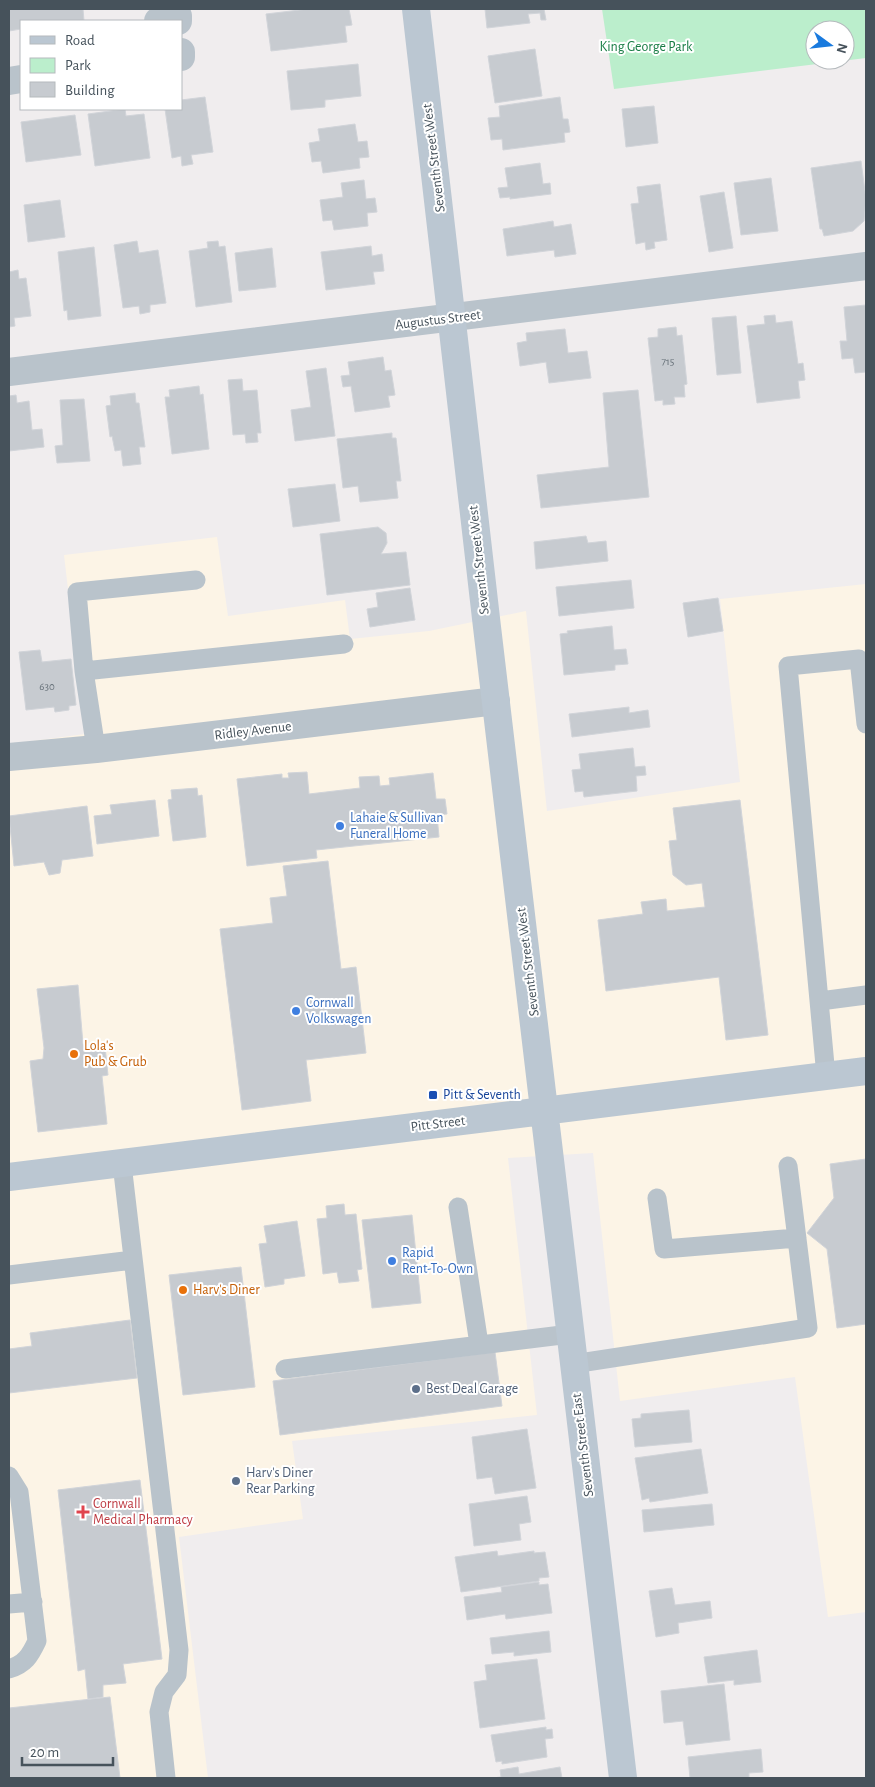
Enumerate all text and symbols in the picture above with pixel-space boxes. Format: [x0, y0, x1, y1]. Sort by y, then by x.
legend [20, 20, 182, 110]
north arrow [805, 20, 855, 70]
text: Road [65, 33, 95, 48]
park label: King George Park [600, 40, 693, 54]
text: N [834, 42, 850, 55]
text: Park [65, 58, 91, 73]
text: Building [65, 83, 115, 98]
street label: Seventh Street West [420, 102, 448, 213]
street label: Augustus Street [394, 308, 482, 332]
house number: 715 [662, 356, 675, 367]
street label: Seventh Street West [466, 504, 492, 615]
house number: 630 [39, 681, 55, 692]
street label: Ridley Avenue [214, 719, 292, 743]
place label: Lahaie & Sullivan Funeral Home [350, 811, 444, 841]
marker: Lahaie & Sullivan Funeral Home [334, 820, 346, 832]
street label: Seventh Street West [514, 906, 542, 1017]
place label: Cornwall Volkswagen [306, 996, 371, 1026]
marker: Cornwall Volkswagen [290, 1005, 302, 1017]
place label: Lola's Pub & Grub [84, 1039, 147, 1069]
marker: Lola's Pub & Grub [68, 1048, 80, 1060]
place label: Pitt & Seventh [443, 1088, 521, 1102]
marker: Pitt & Seventh [427, 1089, 439, 1101]
street label: Pitt Street [410, 1114, 467, 1134]
place label: Rapid Rent-To-Own [402, 1246, 473, 1276]
marker: Rapid Rent-To-Own [386, 1255, 398, 1267]
place label: Harv's Diner [193, 1283, 260, 1297]
marker: Harv's Diner [177, 1284, 189, 1296]
place label: Best Deal Garage [426, 1382, 518, 1396]
marker: Best Deal Garage [410, 1383, 422, 1395]
street label: Seventh Street East [570, 1392, 596, 1498]
place label: Harv's Diner Rear Parking [246, 1466, 315, 1496]
marker: Harv's Diner Rear Parking [230, 1475, 242, 1487]
place label: Cornwall Medical Pharmacy [93, 1497, 193, 1527]
marker: Cornwall Medical Pharmacy [77, 1506, 89, 1518]
scale bar [22, 1734, 114, 1766]
text: 20 m [30, 1745, 59, 1760]

